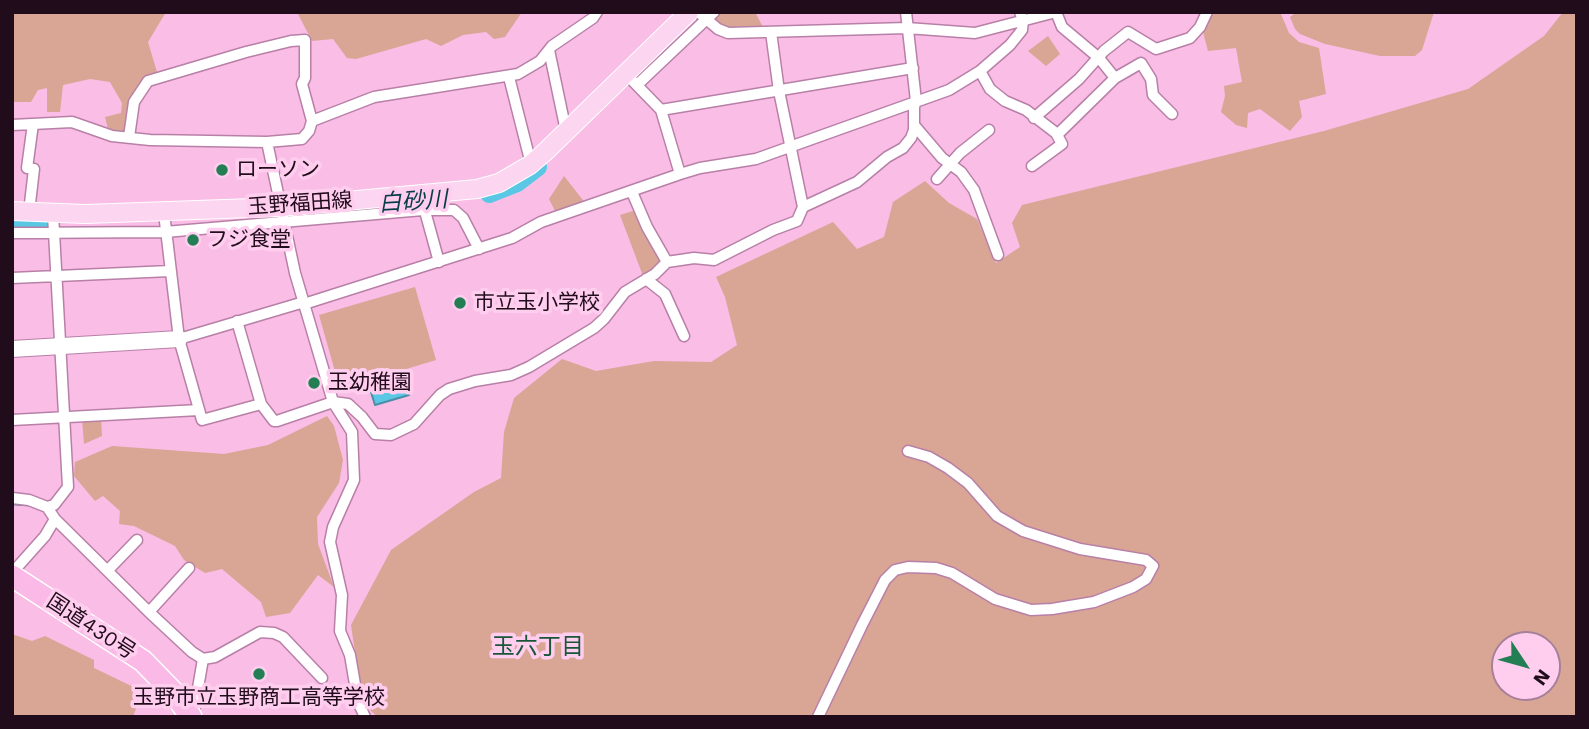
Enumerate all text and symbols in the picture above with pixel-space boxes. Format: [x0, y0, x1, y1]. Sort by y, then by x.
place label: ローソン [236, 157, 320, 183]
marker: ローソン [214, 162, 230, 178]
water label: 白砂川 [378, 186, 448, 218]
street label: 玉野福田線 [247, 188, 353, 220]
place label: フジ食堂 [207, 227, 291, 253]
marker: フジ食堂 [185, 232, 201, 248]
place label: 市立玉小学校 [474, 290, 600, 316]
marker: 市立玉小学校 [452, 295, 468, 311]
place label: 玉幼稚園 [328, 370, 412, 396]
marker: 玉幼稚園 [306, 375, 322, 391]
street label: 国道430号 [42, 589, 140, 665]
north arrow [1491, 631, 1561, 701]
district label: 玉六丁目 [492, 633, 584, 661]
text: N [1528, 665, 1555, 690]
marker: 玉野市立玉野商工高等学校 [251, 666, 267, 682]
place label: 玉野市立玉野商工高等学校 [133, 685, 385, 711]

